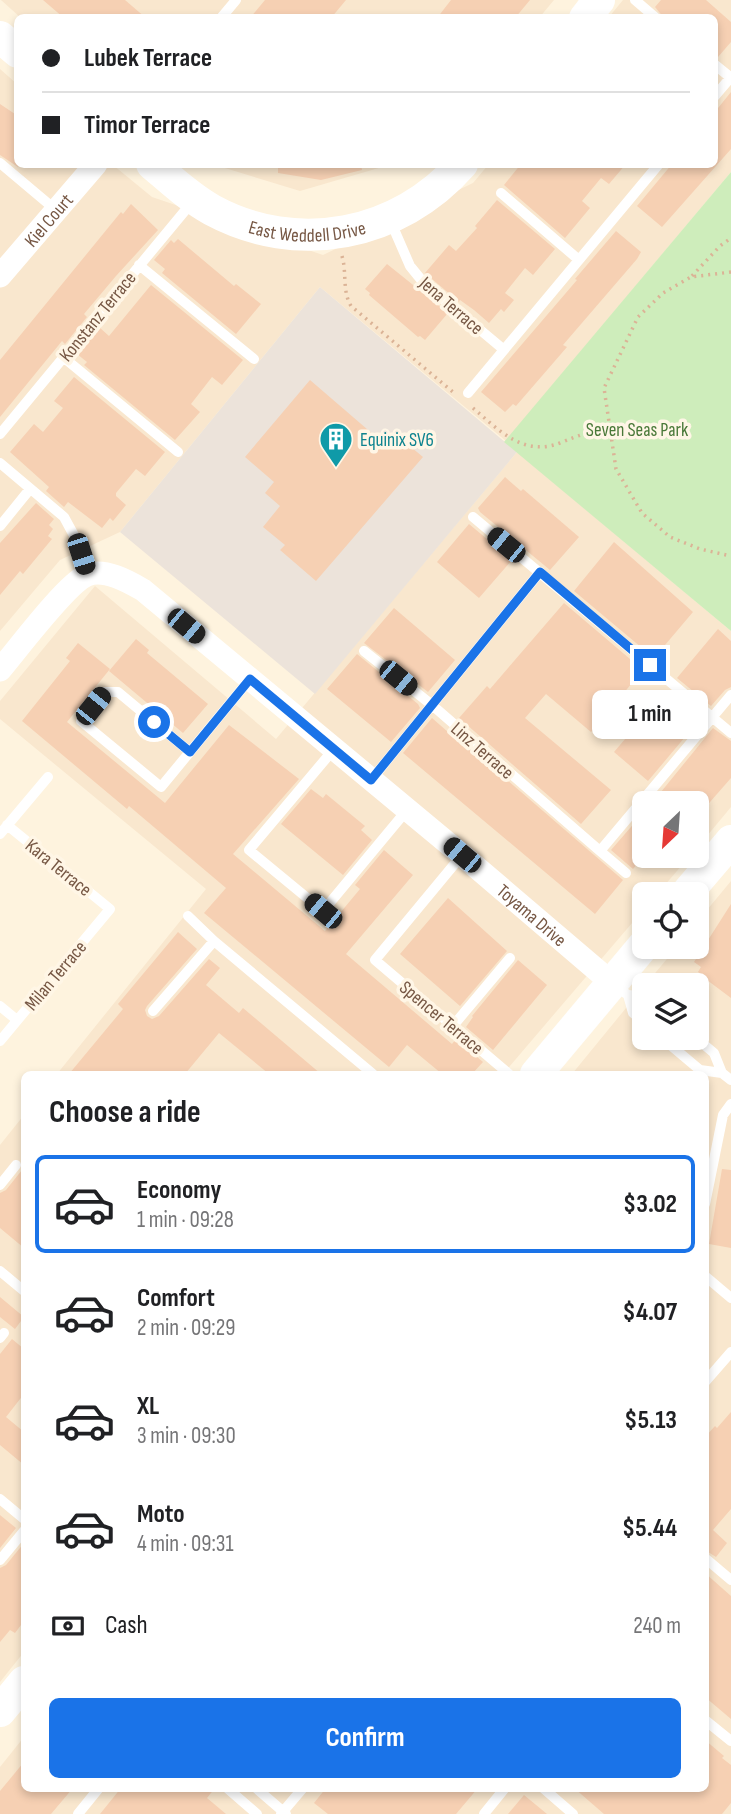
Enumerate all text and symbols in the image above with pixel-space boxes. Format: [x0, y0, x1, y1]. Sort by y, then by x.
text: Lubek Terrace [84, 43, 212, 74]
text: Timor Terrace [84, 110, 210, 141]
street label: Kiel Court [20, 189, 79, 252]
street label: East Weddell Drive [246, 216, 368, 248]
street label: Konstanz Terrace [55, 267, 141, 367]
street label: Jena Terrace [414, 271, 488, 340]
park label: Seven Seas Park [586, 419, 689, 442]
building icon: Equinix SV6 [317, 420, 355, 469]
place label: Equinix SV6 [360, 429, 434, 452]
car [484, 524, 529, 566]
car [65, 531, 98, 577]
car [164, 604, 209, 648]
route end [634, 649, 666, 681]
car [376, 657, 421, 699]
car [72, 683, 115, 729]
callout: 1 min [592, 690, 708, 738]
text: 1 min [629, 700, 671, 728]
route start [138, 706, 170, 738]
street label: Linz Terrace [446, 718, 518, 785]
north arrow [632, 791, 709, 868]
map controls [632, 791, 709, 1050]
car [440, 833, 485, 877]
street label: Kara Terrace [20, 835, 96, 902]
street label: Toyama Drive [492, 880, 571, 952]
button: locate [632, 882, 709, 959]
car [301, 889, 346, 933]
street label: Milan Terrace [20, 936, 92, 1016]
button: layers [632, 973, 709, 1050]
street label: Spencer Terrace [394, 976, 488, 1060]
text: Choose a ride [49, 1093, 201, 1132]
icon: car [53, 1173, 116, 1236]
text: Economy [137, 1175, 221, 1206]
text: $3.02 [623, 1189, 677, 1220]
text: 1 min · 09:28 [137, 1206, 234, 1234]
icon: car [53, 1281, 116, 1344]
text: Comfort [137, 1283, 215, 1314]
text: $4.07 [623, 1297, 677, 1328]
text: 2 min · 09:29 [137, 1314, 235, 1342]
icon: car [53, 1389, 116, 1452]
text: XL [137, 1391, 159, 1422]
text: $5.13 [624, 1405, 677, 1436]
text: 3 min · 09:30 [137, 1422, 236, 1450]
icon: car [53, 1497, 116, 1560]
text: Moto [137, 1499, 185, 1530]
text: $5.44 [622, 1513, 677, 1544]
text: 4 min · 09:31 [137, 1530, 234, 1558]
icon: cash [49, 1607, 87, 1645]
text: Cash [105, 1610, 148, 1641]
text: 240 m [633, 1612, 681, 1640]
button: Confirm [49, 1698, 681, 1778]

